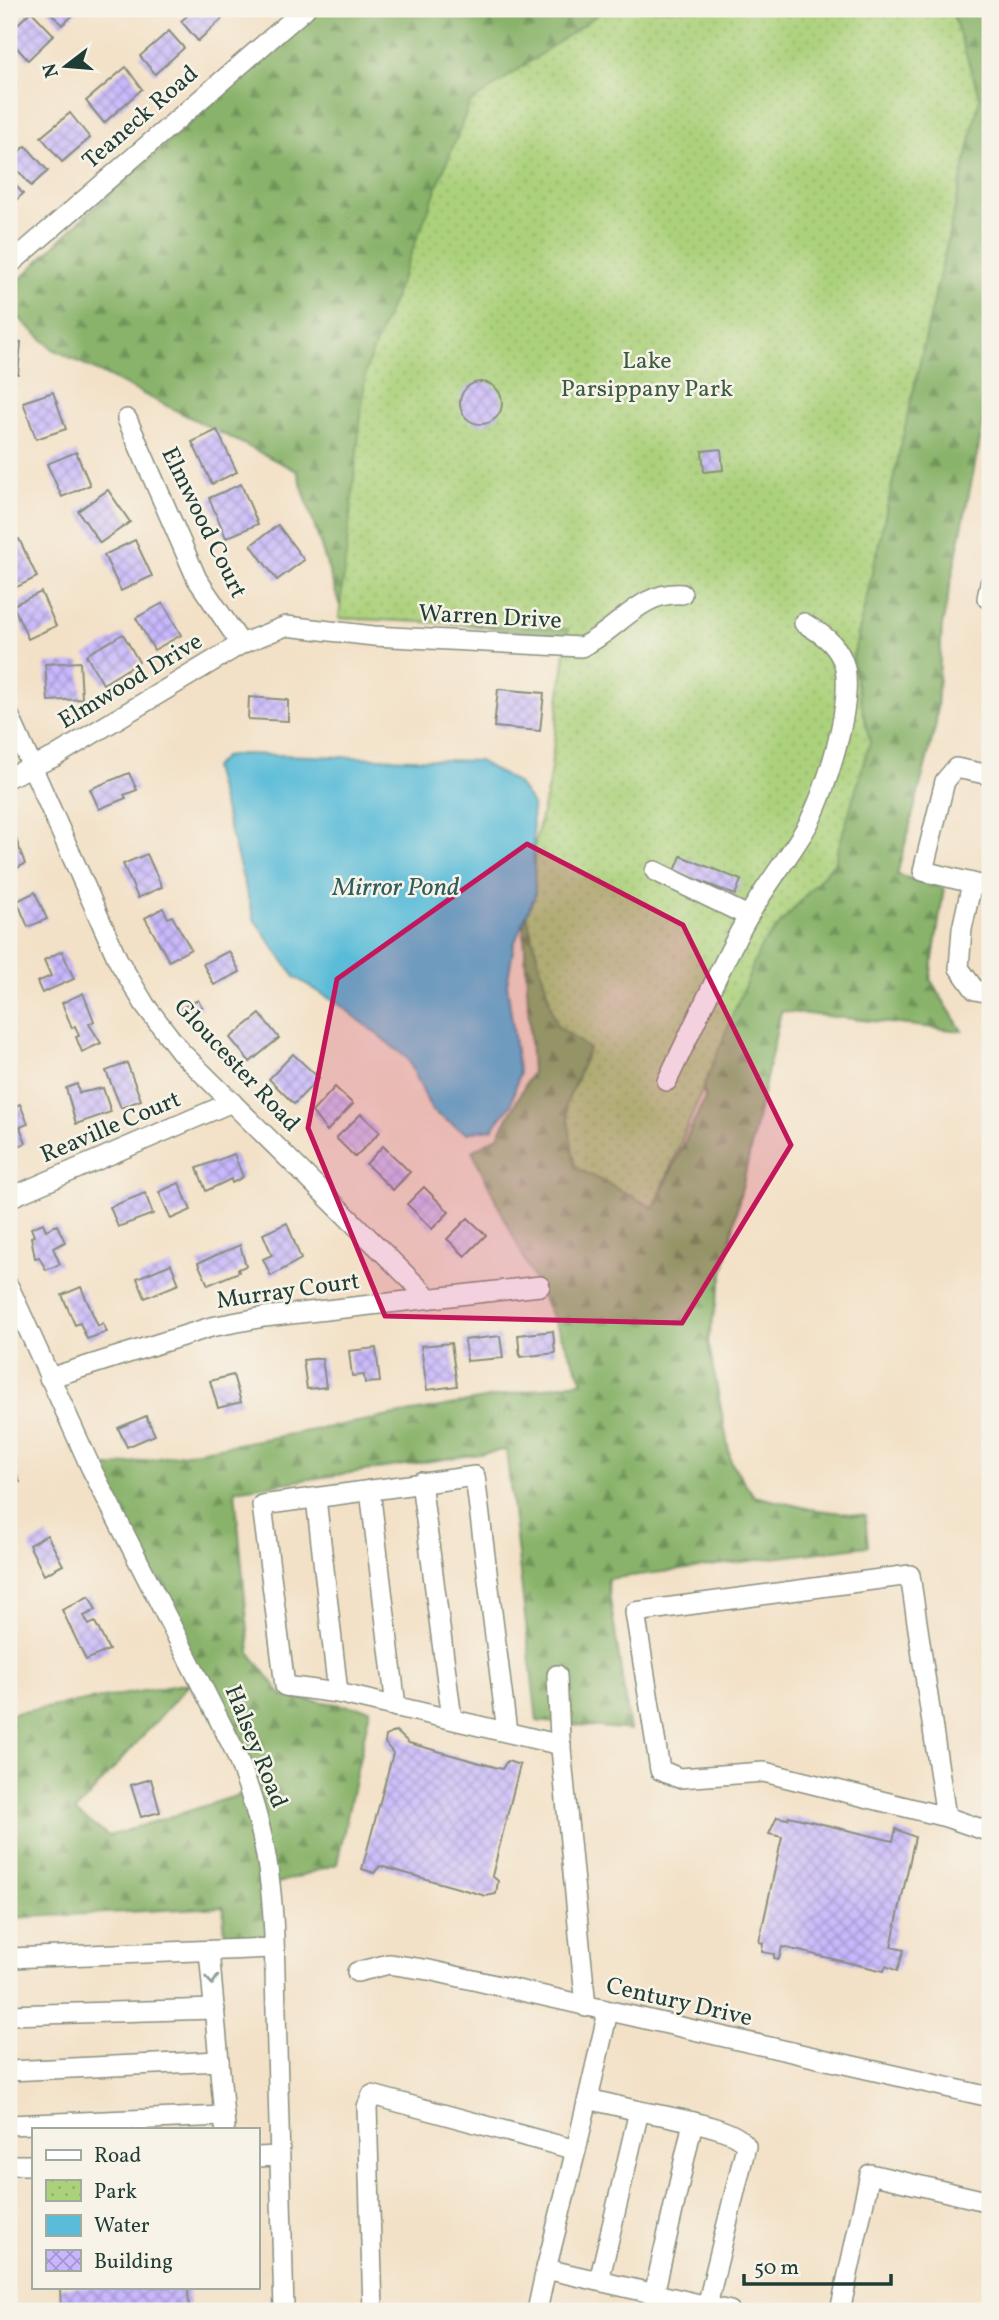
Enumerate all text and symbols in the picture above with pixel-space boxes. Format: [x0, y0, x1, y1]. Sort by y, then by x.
north arrow [32, 32, 102, 102]
street label: Teaneck Road [76, 58, 206, 178]
text: N [37, 60, 66, 80]
park label: Lake Parsippany Park [561, 345, 733, 407]
street label: Elmwood Court [152, 442, 254, 604]
street label: Warren Drive [417, 597, 563, 639]
street label: Elmwood Drive [53, 626, 209, 738]
water label: Mirror Pond [332, 870, 460, 906]
street label: Gloucester Road [165, 992, 307, 1140]
street label: Reaville Court [36, 1083, 186, 1173]
street label: Murray Court [214, 1265, 362, 1319]
street label: Halsey Road [215, 1680, 295, 1814]
street label: Century Drive [603, 1970, 755, 2036]
one-way arrow [204, 1975, 219, 1986]
legend [32, 2128, 259, 2288]
text: Road [94, 2142, 141, 2171]
text: Park [94, 2178, 137, 2207]
text: Water [94, 2212, 150, 2241]
scale bar [744, 2243, 890, 2287]
text: Building [94, 2248, 173, 2277]
text: 50 m [754, 2254, 799, 2283]

